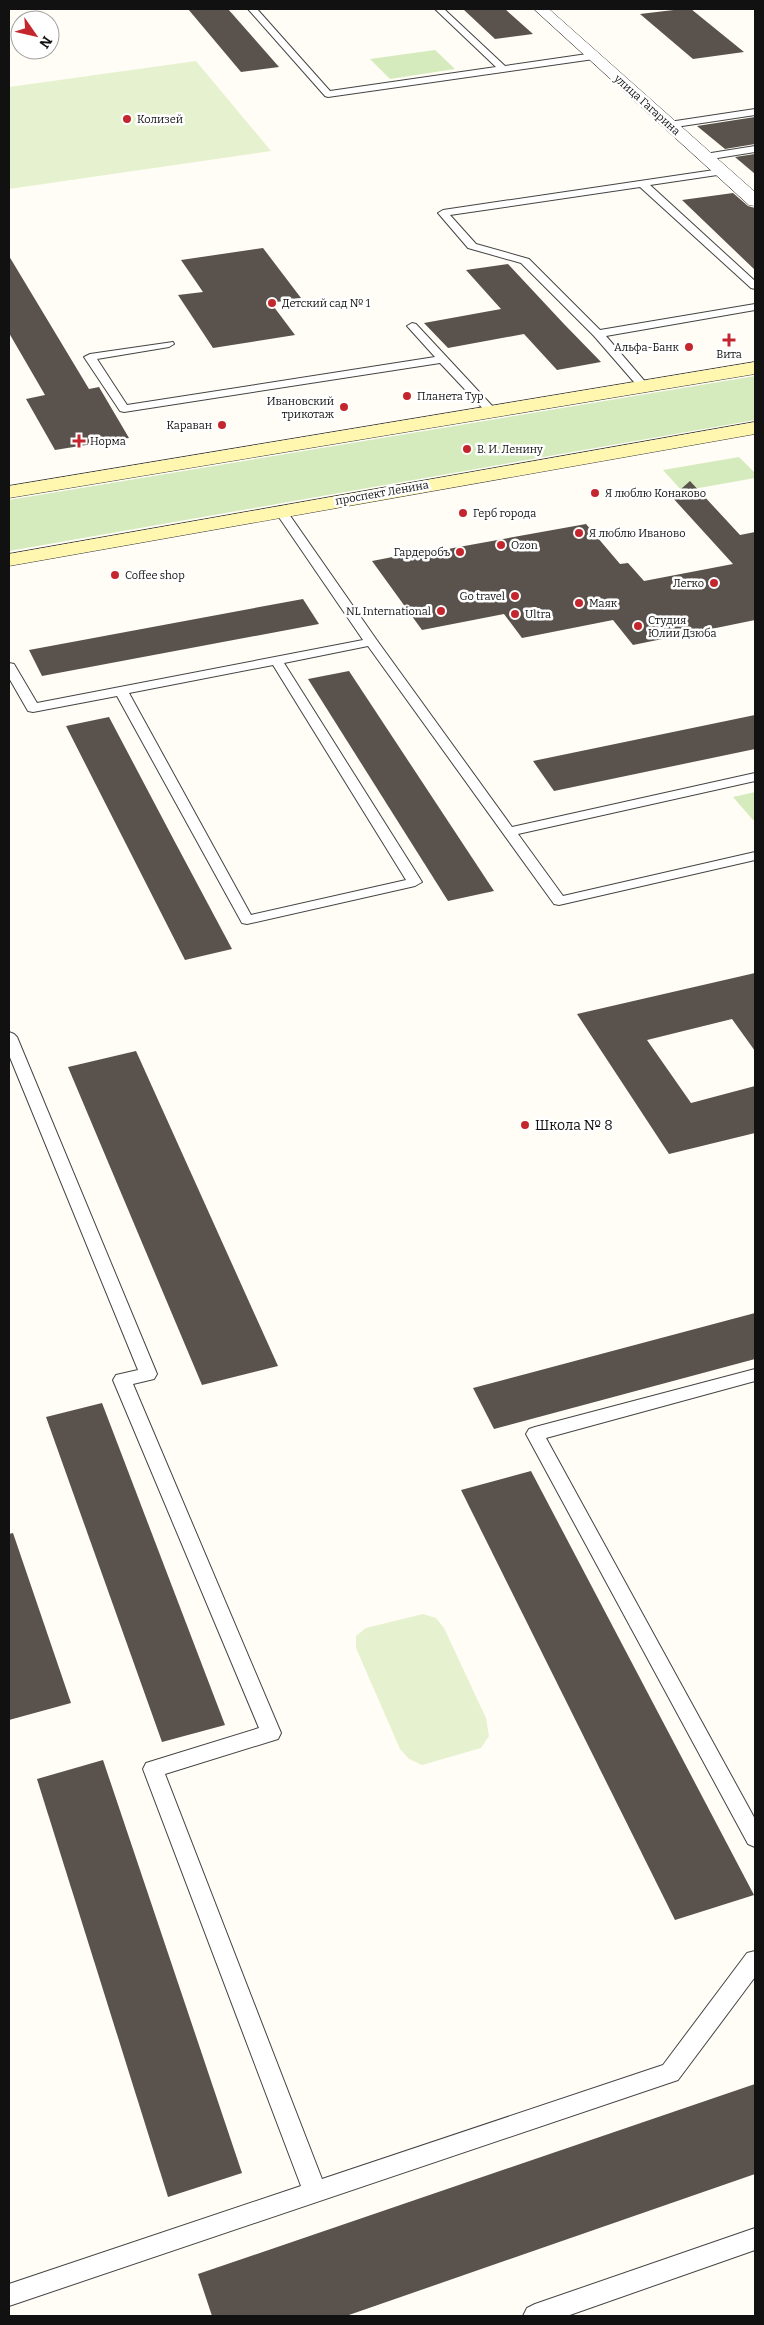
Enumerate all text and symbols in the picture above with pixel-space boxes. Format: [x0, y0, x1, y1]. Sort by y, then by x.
north arrow [10, 10, 60, 60]
text: N [35, 33, 55, 51]
street label: улица Гагарина [611, 71, 683, 138]
marker: Колизей [121, 113, 133, 125]
place label: Колизей [137, 113, 183, 126]
marker: Детский сад № 1 [266, 297, 278, 309]
place label: Детский сад № 1 [282, 297, 371, 310]
marker: Вита [723, 334, 735, 346]
place label: Альфа-Банк [614, 341, 680, 354]
marker: Альфа-Банк [683, 341, 695, 353]
place label: Вита [716, 348, 742, 361]
marker: Планета Тур [401, 390, 413, 402]
place label: Планета Тур [417, 390, 484, 403]
place label: Ивановский трикотаж [267, 395, 335, 421]
marker: Ивановский трикотаж [338, 401, 350, 413]
place label: Караван [167, 419, 212, 432]
marker: Караван [216, 419, 228, 431]
marker: Норма [72, 434, 86, 448]
place label: Норма [90, 435, 126, 448]
marker: В. И. Ленину [461, 443, 473, 455]
place label: В. И. Ленину [477, 443, 543, 456]
street label: проспект Ленина [334, 478, 430, 508]
marker: Я люблю Конаково [589, 487, 601, 499]
place label: Я люблю Конаково [605, 487, 706, 500]
marker: Герб города [457, 507, 469, 519]
place label: Герб города [473, 507, 536, 520]
marker: Я люблю Иваново [573, 527, 585, 539]
place label: Я люблю Иваново [589, 527, 685, 540]
marker: Ozon [495, 539, 507, 551]
place label: Ozon [511, 539, 538, 552]
place label: Гардеробъ [394, 546, 450, 559]
marker: Гардеробъ [454, 546, 466, 558]
marker: Coffee shop [109, 569, 121, 581]
place label: Coffee shop [125, 569, 185, 582]
place label: Легко [673, 577, 704, 590]
marker: Легко [708, 577, 720, 589]
place label: Go travel [459, 590, 505, 603]
marker: Go travel [509, 590, 521, 602]
marker: Маяк [573, 597, 585, 609]
place label: Маяк [589, 597, 618, 610]
place label: NL International [346, 605, 431, 618]
marker: NL International [435, 605, 447, 617]
marker: Ultra [509, 608, 521, 620]
place label: Ultra [525, 608, 551, 621]
place label: Студия Юлии Дзюба [648, 614, 717, 640]
marker: Студия Юлии Дзюба [632, 620, 644, 632]
place label: Школа № 8 [535, 1117, 613, 1134]
marker: Школа № 8 [519, 1119, 531, 1131]

